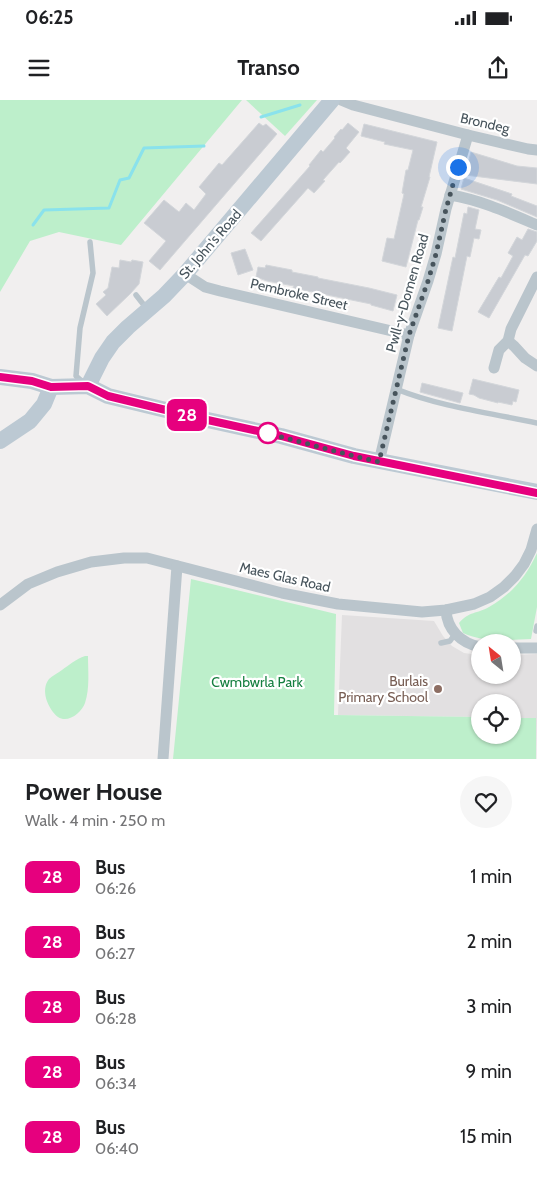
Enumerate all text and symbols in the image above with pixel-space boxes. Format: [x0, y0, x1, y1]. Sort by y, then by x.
text: 06:25 [25, 6, 74, 29]
icon: menu [25, 54, 53, 82]
text: Transo [237, 54, 300, 81]
icon: share [484, 54, 512, 82]
street label: Brondeg [459, 109, 512, 138]
your location [446, 155, 471, 180]
street label: St. John's Road [175, 205, 245, 283]
street label: Pwll-y-Domen Road [381, 232, 433, 354]
street label: Pembroke Street [249, 274, 350, 314]
line badge: 28 [164, 399, 210, 431]
text: 28 [177, 404, 197, 426]
unlabelled marker [257, 422, 279, 444]
street label: Maes Glas Road [238, 558, 332, 596]
north arrow [471, 634, 521, 684]
map controls [471, 634, 521, 744]
place label: Burlais Primary School [338, 672, 429, 706]
park label: Cwmbwrla Park [211, 673, 304, 691]
marker: Burlais Primary School [432, 683, 444, 695]
button: locate [471, 694, 521, 744]
button: heart [460, 776, 512, 828]
text: Power House [25, 777, 162, 806]
text: Walk · 4 min · 250 m [25, 811, 165, 830]
text: Bus [95, 856, 125, 879]
text: 1 min [470, 865, 512, 888]
text: 28 [42, 866, 63, 888]
text: 06:26 [95, 879, 136, 898]
text: Bus [95, 921, 125, 944]
text: 2 min [466, 930, 512, 953]
text: 28 [42, 931, 63, 953]
text: 06:27 [95, 944, 135, 963]
text: Bus [95, 986, 125, 1009]
text: 3 min [466, 995, 512, 1018]
text: 28 [42, 996, 63, 1018]
text: 06:28 [95, 1009, 137, 1028]
text: Bus [95, 1051, 125, 1074]
text: 9 min [466, 1060, 512, 1083]
text: 28 [42, 1061, 63, 1083]
text: 06:34 [95, 1074, 137, 1093]
text: Bus [95, 1116, 125, 1139]
text: 15 min [460, 1125, 512, 1148]
text: 28 [42, 1126, 63, 1148]
text: 06:40 [95, 1139, 139, 1158]

